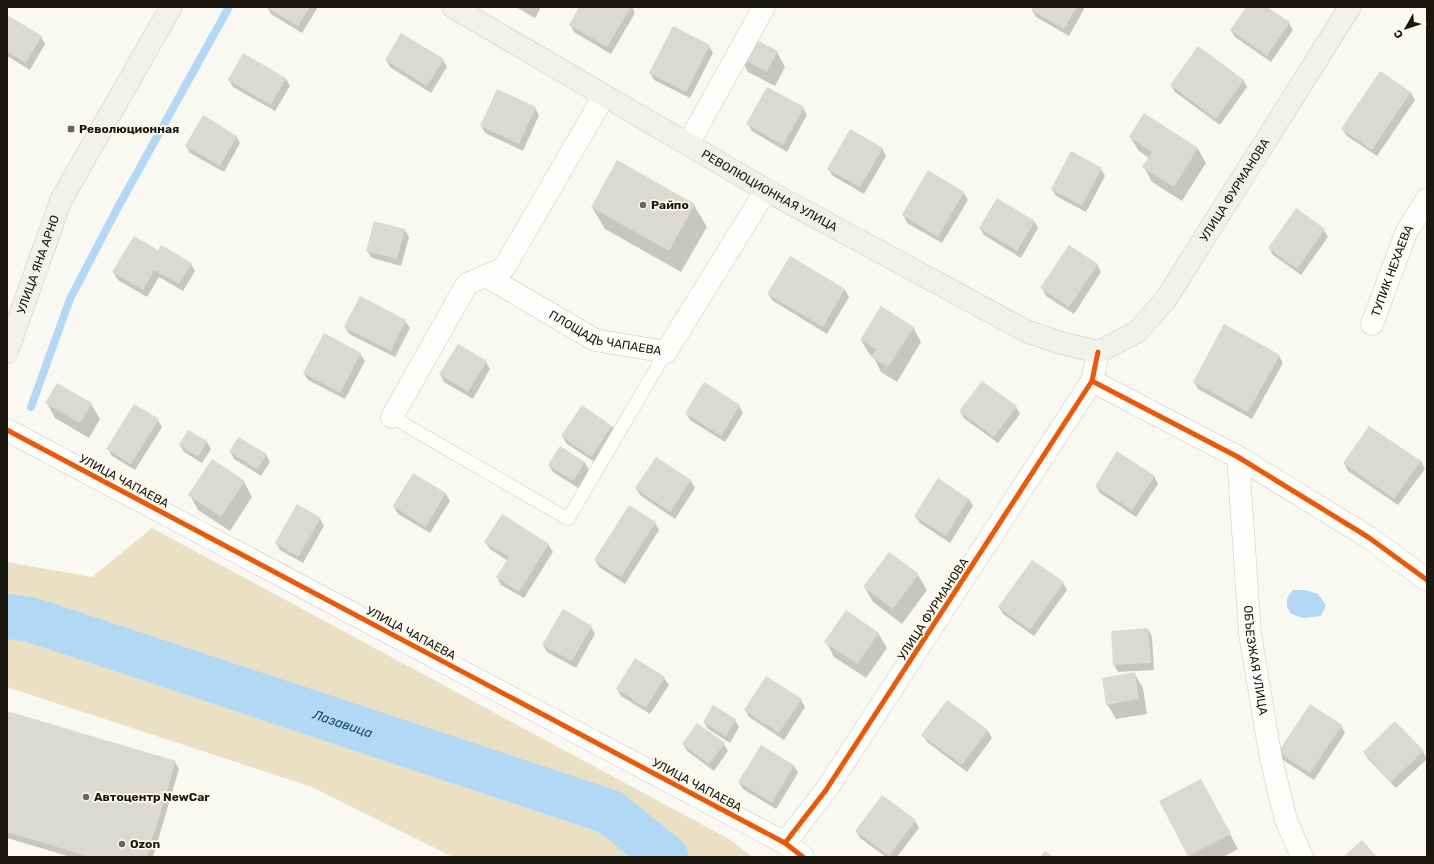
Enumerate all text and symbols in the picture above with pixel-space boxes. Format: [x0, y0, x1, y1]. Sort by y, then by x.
north arrow [1386, 8, 1426, 48]
text: С [1391, 27, 1406, 41]
place label: Революционная [79, 122, 179, 136]
marker: Революционная [66, 124, 76, 134]
street label: УЛИЦА ФУРМАНОВА [1197, 136, 1272, 244]
street label: РЕВОЛЮЦИОННАЯ УЛИЦА [699, 147, 840, 234]
place label: Райпо [651, 198, 689, 212]
marker: Райпо [638, 200, 648, 210]
street label: УЛИЦА ЯНА АРНО [14, 213, 62, 316]
street label: ТУПИК НЕХАЕВА [1368, 222, 1416, 319]
street label: ПЛОЩАДЬ ЧАПАЕВА [546, 308, 663, 358]
street label: УЛИЦА ЧАПАЕВА [77, 451, 171, 511]
street label: УЛИЦА ФУРМАНОВА [895, 555, 971, 663]
street label: УЛИЦА ЧАПАЕВА [364, 603, 458, 663]
street label: ОБЪЕЗЖАЯ УЛИЦА [1241, 605, 1270, 716]
water label: Лазавица [310, 707, 375, 741]
street label: УЛИЦА ЧАПАЕВА [650, 755, 744, 815]
place label: Автоцентр NewCar [94, 790, 210, 804]
marker: Автоцентр NewCar [81, 792, 91, 802]
place label: Ozon [130, 837, 160, 851]
marker: Ozon [117, 839, 127, 849]

